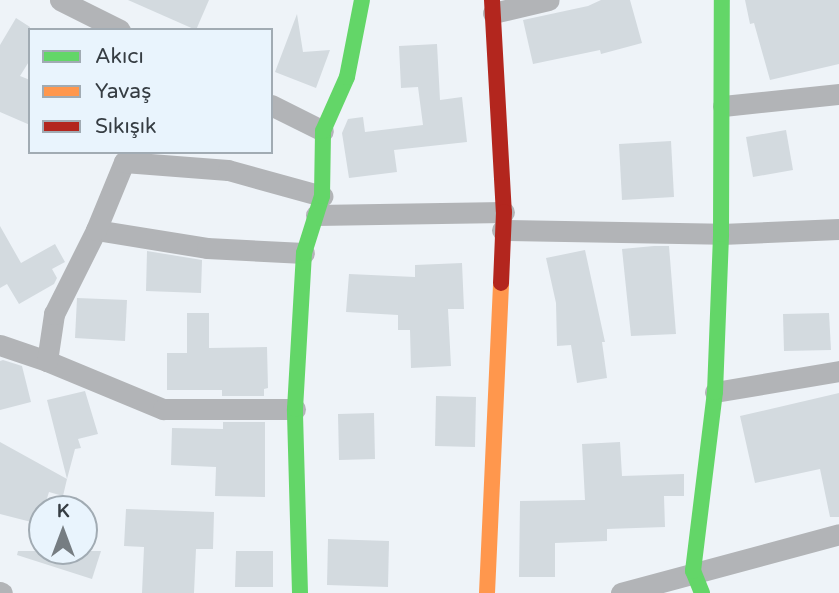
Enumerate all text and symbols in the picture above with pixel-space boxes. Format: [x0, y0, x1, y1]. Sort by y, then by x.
legend [28, 28, 273, 154]
text: Akıcı [95, 44, 144, 69]
text: Yavaş [95, 79, 151, 104]
text: Sıkışık [95, 114, 156, 139]
north arrow [28, 495, 98, 565]
text: K [57, 500, 69, 522]

